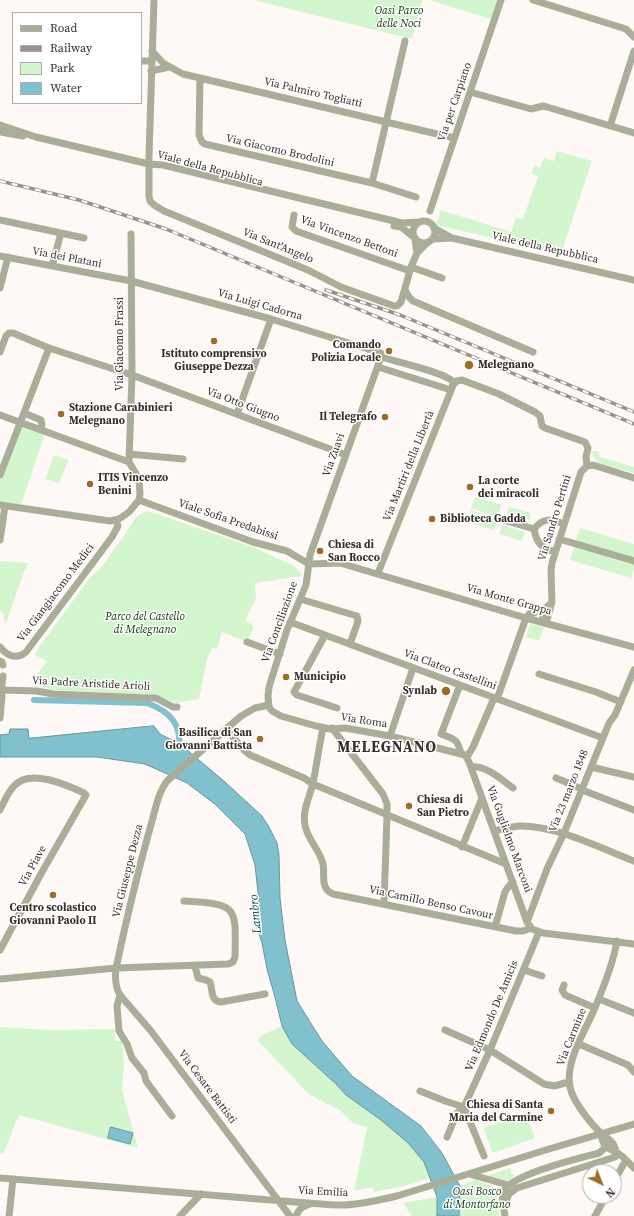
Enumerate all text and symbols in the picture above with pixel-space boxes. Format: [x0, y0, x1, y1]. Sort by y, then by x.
park label: Oasi Parco delle Noci [375, 4, 423, 30]
legend [12, 12, 142, 104]
text: Road [50, 20, 77, 36]
text: Railway [50, 40, 92, 56]
text: Park [50, 60, 75, 76]
street label: Via per Carpiano [435, 61, 475, 143]
street label: Via Palmiro Togliatti [263, 75, 363, 111]
text: Water [50, 80, 82, 96]
street label: Via Giacomo Brodolini [224, 132, 336, 170]
street label: Viale della Repubblica [156, 149, 264, 189]
street label: Via Vincenzo Bettoni [299, 213, 399, 261]
street label: Via Sant'Angelo [241, 226, 315, 266]
street label: Viale della Repubblica [490, 229, 600, 267]
street label: Via dei Platani [31, 245, 103, 271]
street label: Via Luigi Cadorna [216, 287, 304, 323]
street label: Via Giacomo Frassi [113, 297, 127, 391]
marker: Istituto comprensivo Giuseppe Dezza [209, 336, 219, 346]
place label: Comando Polizia Locale [311, 338, 381, 364]
marker: Comando Polizia Locale [384, 346, 394, 356]
place label: Istituto comprensivo Giuseppe Dezza [161, 347, 267, 373]
place label: Melegnano [478, 358, 534, 372]
marker: Melegnano [463, 359, 475, 371]
street label: Via Otto Giugno [204, 385, 282, 425]
place label: Stazione Carabinieri Melegnano [69, 401, 172, 427]
marker: Stazione Carabinieri Melegnano [56, 409, 66, 419]
street label: Via Martiri della Libertà [381, 409, 437, 523]
place label: Il Telegrafo [319, 410, 377, 424]
marker: Il Telegrafo [380, 412, 390, 422]
street label: Via Zuavi [320, 432, 348, 478]
place label: ITIS Vincenzo Benini [98, 471, 168, 497]
street label: Via Sandro Pertini [536, 473, 574, 563]
place label: La corte dei miracoli [478, 474, 539, 500]
marker: ITIS Vincenzo Benini [85, 479, 95, 489]
marker: La corte dei miracoli [465, 482, 475, 492]
street label: Viale Sofia Predabissi [176, 497, 280, 543]
place label: Biblioteca Gadda [440, 512, 526, 526]
marker: Biblioteca Gadda [427, 514, 437, 524]
place label: Chiesa di San Rocco [328, 538, 380, 564]
street label: Via Giangiacomo Medici [15, 541, 97, 645]
marker: Chiesa di San Rocco [315, 546, 325, 556]
street label: Via Conciliazione [259, 580, 301, 664]
street label: Via Monte Grappa [465, 581, 553, 619]
park label: Parco del Castello di Melegnano [105, 610, 185, 636]
street label: Via Clateo Castellini [402, 647, 498, 693]
place label: Municipio [294, 670, 346, 684]
marker: Municipio [281, 672, 291, 682]
street label: Via Padre Aristide Arioli [31, 674, 151, 694]
place label: Synlab [403, 684, 437, 698]
marker: Synlab [440, 685, 452, 697]
street label: Via Roma [340, 711, 388, 731]
place label: Basilica di San Giovanni Battista [165, 726, 252, 752]
marker: Basilica di San Giovanni Battista [255, 734, 265, 744]
district label: MELEGNANO [337, 739, 437, 757]
street label: Via 23 marzo 1848 [546, 748, 592, 834]
street label: Via Guglielmo Marconi [483, 784, 535, 894]
place label: Chiesa di San Pietro [417, 793, 469, 819]
marker: Chiesa di San Pietro [404, 801, 414, 811]
street label: Via Giuseppe Dezza [110, 823, 146, 919]
street label: Via Piave [16, 843, 50, 889]
street label: Via Camillo Benso Cavour [368, 883, 494, 923]
marker: Centro scolastico Giovanni Paolo II [48, 890, 58, 900]
water label: Lambro [247, 894, 265, 934]
place label: Centro scolastico Giovanni Paolo II [9, 901, 97, 927]
street label: Via Edmondo De Amicis [463, 959, 521, 1073]
street label: Via Carmine [554, 1006, 590, 1068]
street label: Via Cesare Battisti [175, 1048, 239, 1126]
place label: Chiesa di Santa Maria del Carmine [449, 1098, 543, 1124]
marker: Chiesa di Santa Maria del Carmine [546, 1106, 556, 1116]
north arrow [582, 1164, 622, 1204]
street label: Via Emilia [297, 1184, 349, 1200]
text: N [602, 1184, 618, 1201]
park label: Oasi Bosco di Montorfano [444, 1185, 510, 1211]

